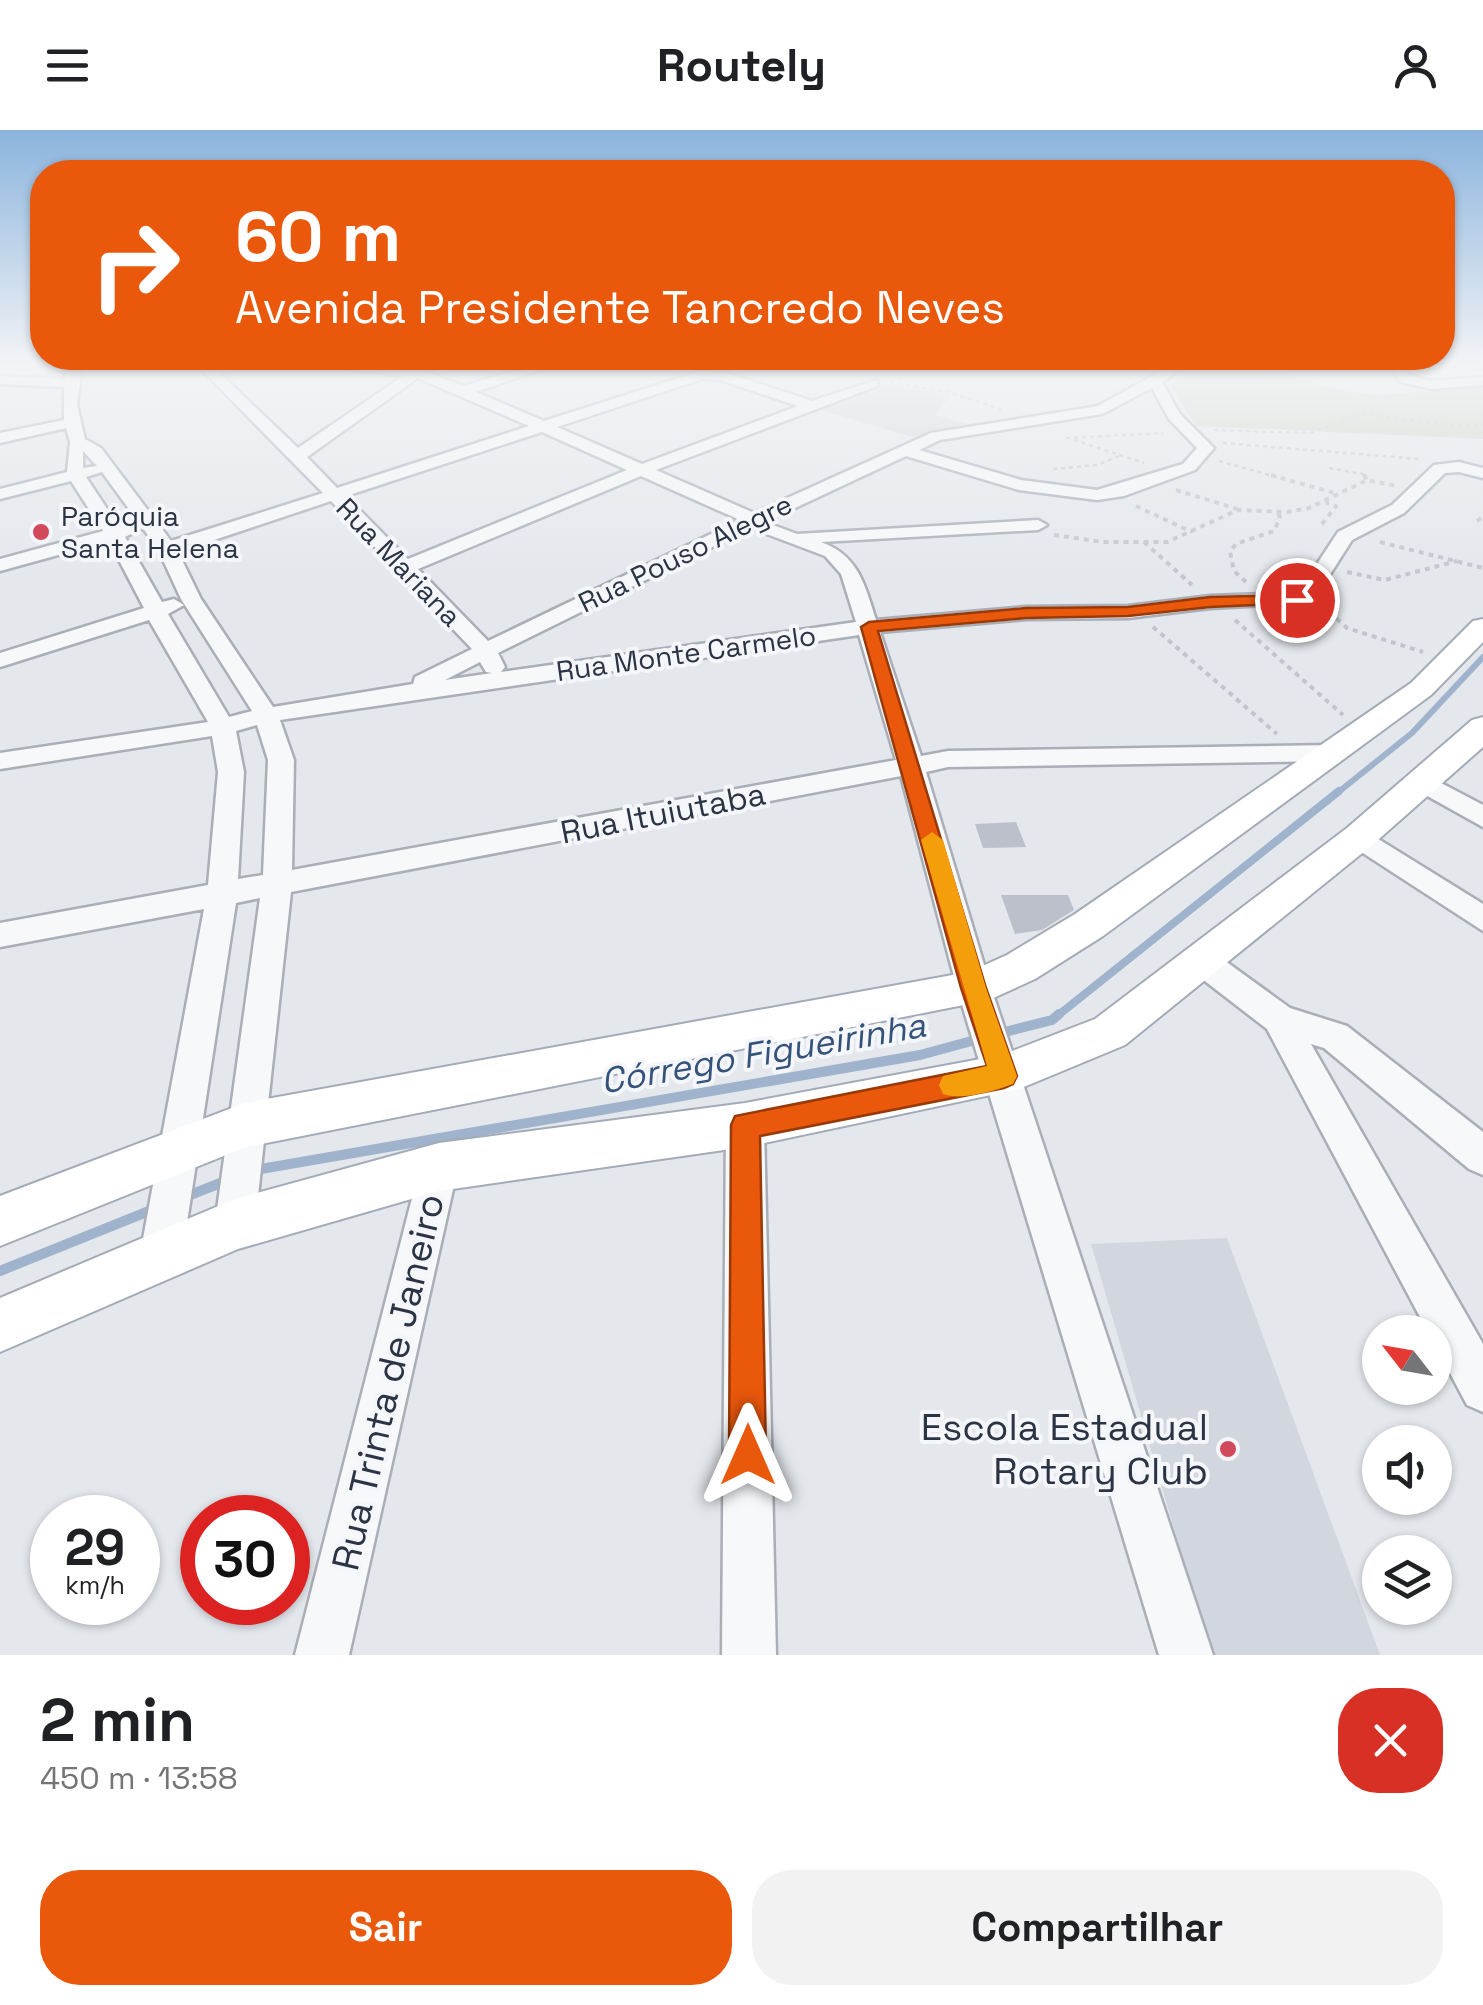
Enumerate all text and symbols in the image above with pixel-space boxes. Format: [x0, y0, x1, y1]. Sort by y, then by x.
text: Routely [657, 37, 826, 94]
icon: menu [40, 38, 95, 93]
icon: person [1388, 38, 1443, 93]
text: 60 m [235, 192, 401, 281]
icon: right [70, 200, 200, 330]
text: Avenida Presidente Tancredo Neves [235, 279, 1005, 336]
street label: Rua Pouso Alegre [572, 486, 798, 620]
street label: Rua Mariana [329, 490, 469, 634]
place label: Paróquia Santa Helena [61, 498, 239, 566]
marker: Paróquia Santa Helena [30, 521, 52, 543]
pin [1255, 558, 1340, 643]
icon: arrive [1270, 573, 1325, 628]
street label: Rua Monte Carmelo [554, 617, 818, 689]
street label: Rua Ituiutaba [557, 774, 769, 852]
water label: Córrego Figueirinha [597, 1003, 930, 1103]
street label: Rua Trinta de Janeiro [321, 1189, 455, 1575]
north arrow [1362, 1315, 1452, 1405]
map controls [1362, 1315, 1452, 1625]
position arrow [696, 1403, 800, 1507]
place label: Escola Estadual Rotary Club [921, 1403, 1208, 1495]
button: sound [1362, 1425, 1452, 1515]
marker: Escola Estadual Rotary Club [1217, 1438, 1239, 1460]
speed limit sign: 30 [180, 1495, 310, 1625]
text: 29 [65, 1516, 125, 1580]
button: layers [1362, 1535, 1452, 1625]
text: km/h [65, 1569, 125, 1601]
text: 2 min [40, 1682, 195, 1759]
button: close [1338, 1688, 1443, 1793]
text: 450 m · 13:58 [40, 1758, 238, 1798]
button: Sair [40, 1870, 732, 1985]
button: Compartilhar [752, 1870, 1443, 1985]

